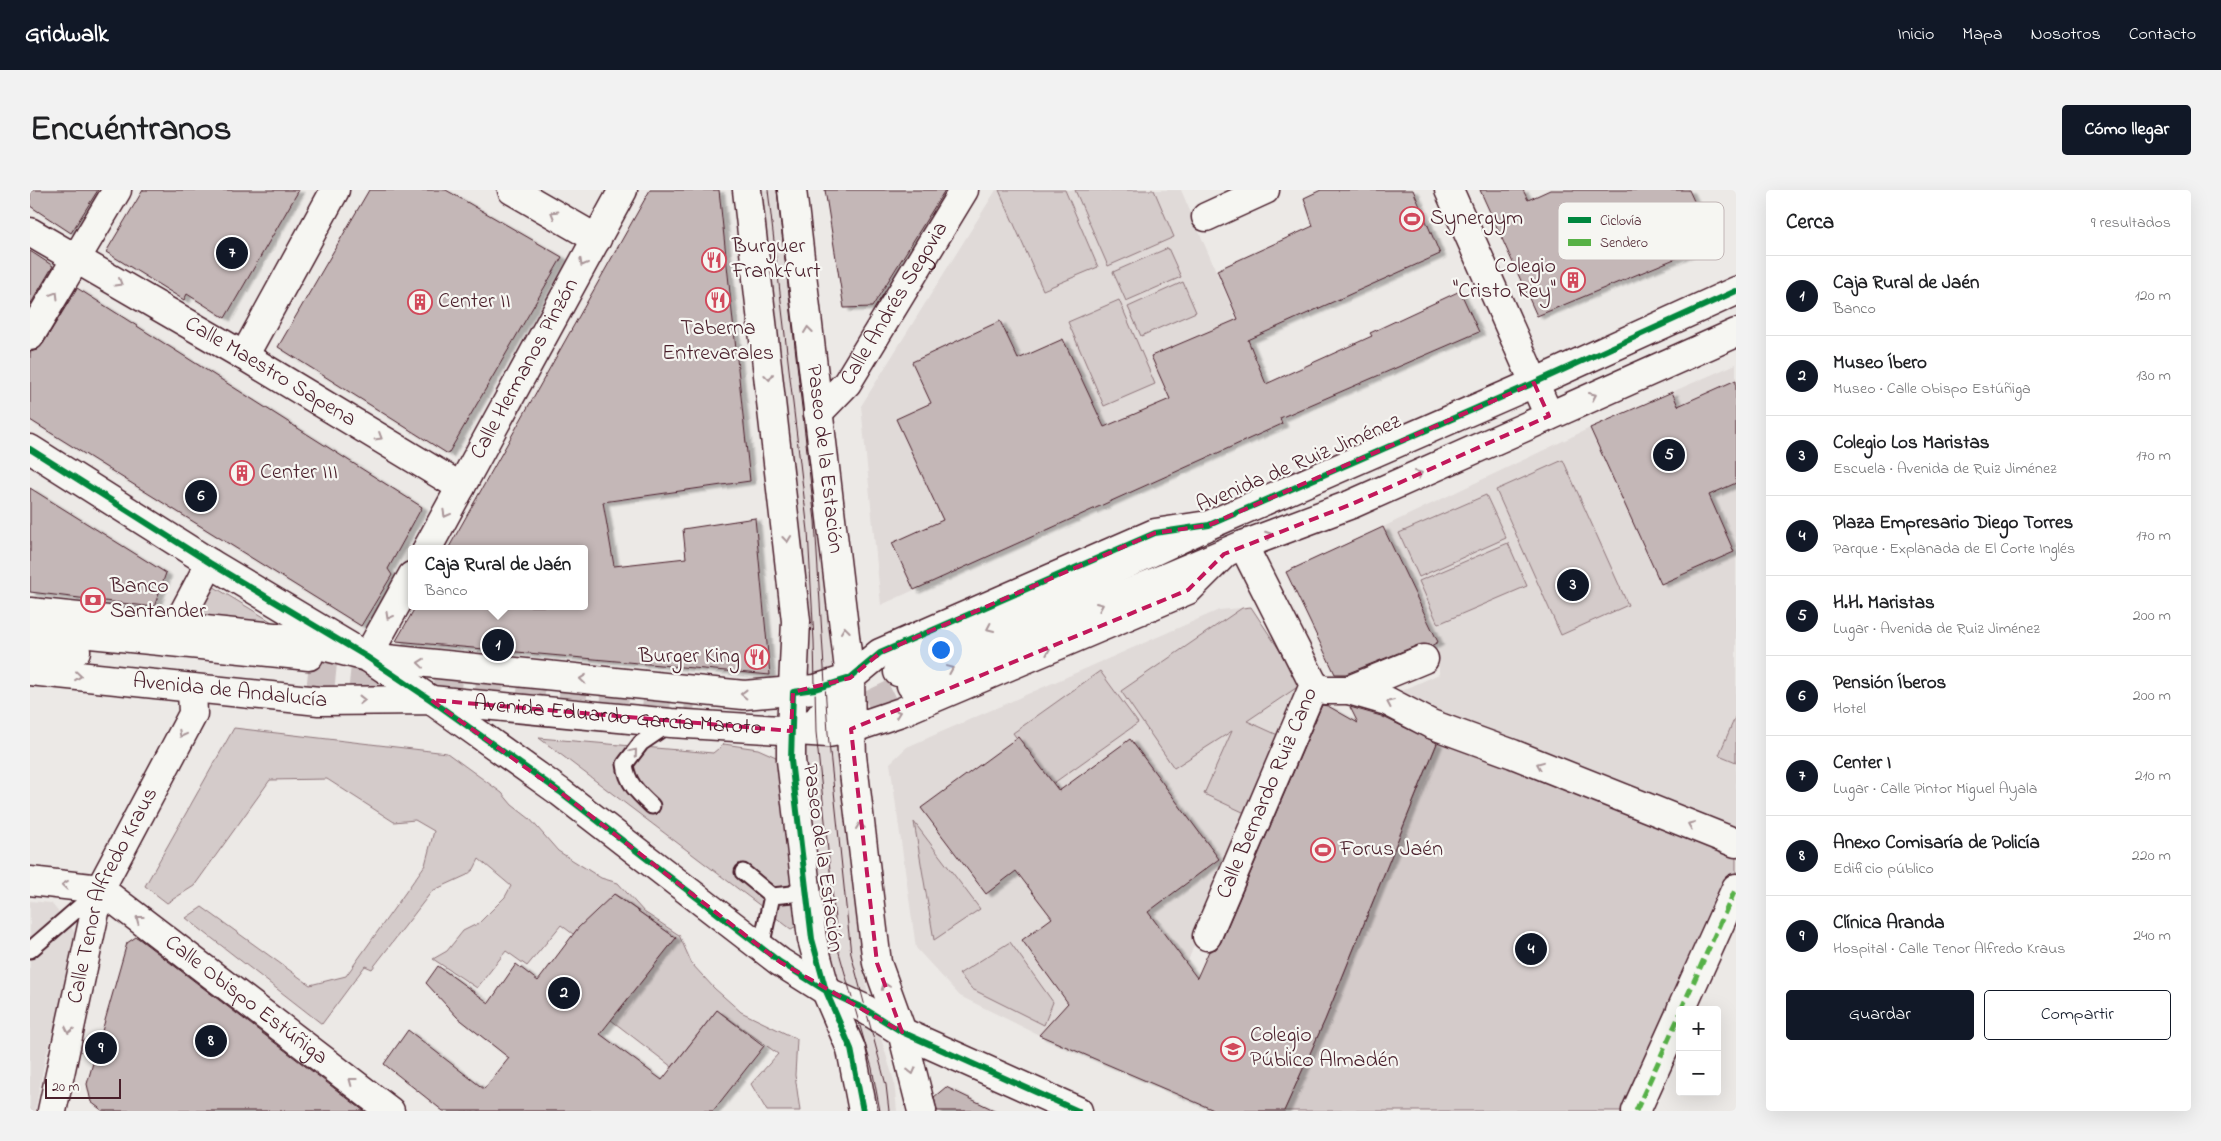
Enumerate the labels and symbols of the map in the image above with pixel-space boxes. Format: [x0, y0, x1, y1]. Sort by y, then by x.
legend [1558, 202, 1724, 260]
place label: Synergym [1430, 203, 1523, 236]
sports icon: Synergym [1399, 206, 1425, 232]
one-way arrow [551, 211, 560, 221]
text: Ciclovía [1600, 211, 1642, 232]
street label: Calle Andrés Segovia [833, 216, 957, 392]
place label: Burguer Frankfurt [731, 231, 821, 288]
text: Sendero [1600, 233, 1648, 254]
pin: 7 [216, 234, 248, 272]
restaurant icon: Burguer Frankfurt [701, 247, 727, 273]
place label: Colegio "Cristo Rey" [1453, 251, 1556, 309]
one-way arrow [579, 258, 589, 267]
building icon: Colegio "Cristo Rey" [1560, 267, 1586, 293]
street label: Calle Hermanos Pinzón [463, 273, 588, 465]
one-way arrow [114, 277, 123, 287]
place label: Center II [438, 286, 511, 318]
restaurant icon: Taberna Entrevarales [705, 287, 731, 313]
building icon: Center II [407, 289, 433, 315]
one-way arrow [49, 291, 59, 300]
street label: Calle Maestro Sapena [178, 309, 362, 436]
place label: Taberna Entrevarales [662, 313, 774, 370]
one-way arrow [803, 325, 814, 333]
street label: Paseo de la Estación [797, 363, 851, 555]
one-way arrow [763, 374, 774, 382]
one-way arrow [1588, 392, 1597, 403]
street label: Avenida de Ruiz Jiménez [1192, 406, 1407, 522]
one-way arrow [374, 431, 383, 441]
pin: 5 [1653, 436, 1685, 474]
place label: Center III [260, 457, 338, 489]
building icon: Center III [229, 460, 255, 486]
one-way arrow [1414, 469, 1423, 480]
pin: 6 [185, 477, 217, 515]
one-way arrow [443, 508, 453, 517]
one-way arrow [1264, 531, 1273, 542]
one-way arrow [781, 535, 792, 543]
pin: 3 [1557, 566, 1589, 604]
place label: Banco Santander [109, 571, 206, 628]
bank icon: Banco Santander [80, 587, 106, 613]
one-way arrow [1095, 601, 1104, 612]
one-way arrow [385, 611, 395, 620]
one-way arrow [987, 622, 996, 632]
pin: 1 [482, 626, 514, 664]
one-way arrow [840, 626, 851, 634]
your location [928, 637, 954, 663]
place label: Burger King [637, 641, 740, 674]
restaurant icon: Burger King [744, 644, 770, 670]
one-way arrow [1042, 646, 1051, 657]
one-way arrow [417, 658, 425, 669]
one-way arrow [945, 664, 954, 675]
street label: Avenida de Andalucía [131, 666, 327, 717]
one-way arrow [75, 670, 83, 681]
one-way arrow [578, 674, 586, 685]
street label: Calle Bernardo Ruiz Cano [1209, 683, 1327, 904]
street label: Avenida Eduardo García Maroto [472, 688, 763, 745]
one-way arrow [740, 689, 748, 700]
one-way arrow [358, 695, 366, 705]
one-way arrow [1386, 699, 1395, 710]
one-way arrow [892, 709, 901, 719]
one-way arrow [178, 729, 188, 738]
one-way arrow [628, 749, 636, 758]
one-way arrow [1536, 760, 1545, 771]
street label: Paseo de la Estación [793, 762, 851, 954]
street label: Calle Tenor Alfredo Kraus [60, 782, 167, 1007]
one-way arrow [1687, 821, 1696, 832]
one-way arrow [855, 822, 866, 830]
place label: Forus Jaén [1339, 834, 1443, 866]
sports icon: Forus Jaén [1310, 837, 1336, 863]
one-way arrow [61, 880, 69, 891]
one-way arrow [136, 916, 145, 924]
street label: Calle Obispo Estúñiga [157, 928, 334, 1073]
pin: 4 [1515, 930, 1547, 968]
pin: 2 [548, 974, 580, 1012]
one-way arrow [881, 982, 891, 991]
place label: Colegio Público Almadén [1250, 1020, 1399, 1077]
pin: 8 [195, 1022, 227, 1060]
one-way arrow [65, 1026, 75, 1035]
pin: 9 [85, 1029, 117, 1067]
school or university icon: Colegio Público Almadén [1220, 1036, 1246, 1062]
one-way arrow [906, 1067, 917, 1076]
scale bar [45, 1076, 121, 1099]
one-way arrow [349, 1079, 358, 1087]

